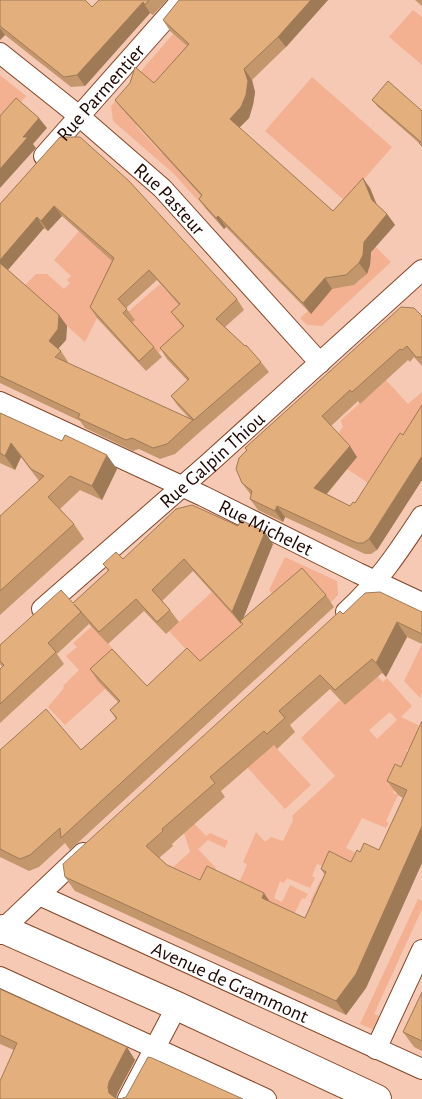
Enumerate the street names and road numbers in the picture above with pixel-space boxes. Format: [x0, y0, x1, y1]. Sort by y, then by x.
street label: Rue Parmentier [53, 41, 149, 145]
street label: Rue Pasteur [130, 160, 209, 240]
street label: Rue Galpin Thiou [156, 409, 269, 512]
street label: Rue Michelet [215, 497, 316, 560]
street label: Avenue de Grammont [148, 939, 312, 1027]

